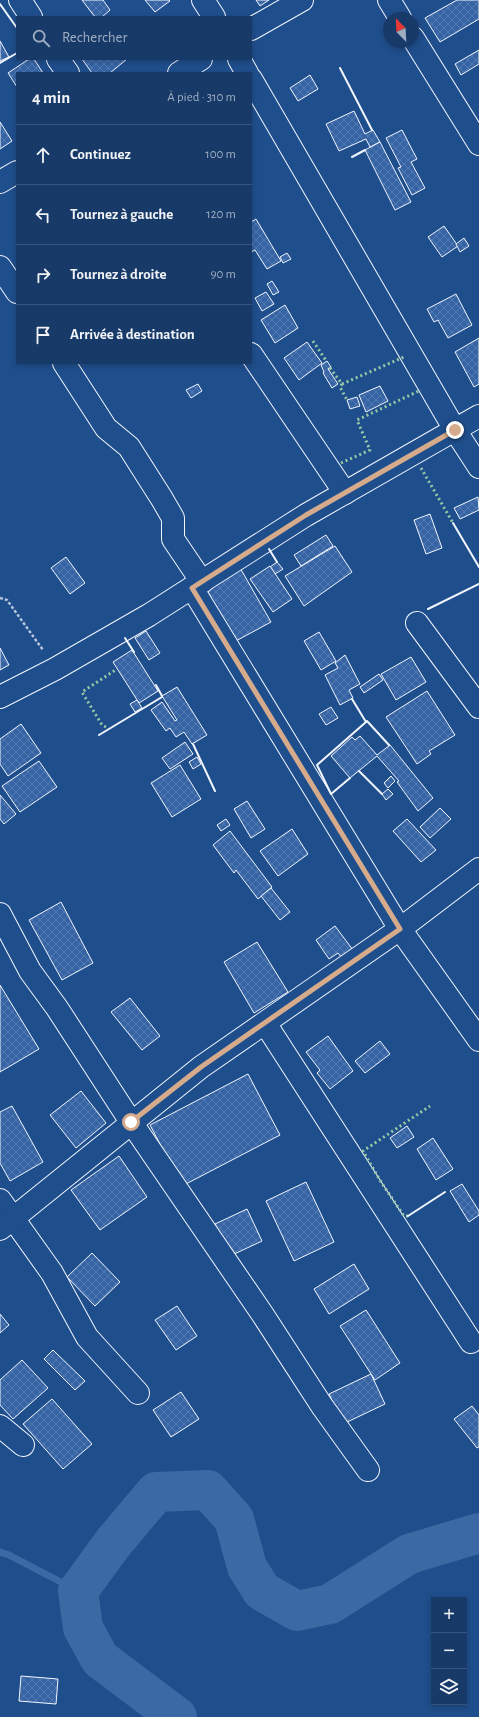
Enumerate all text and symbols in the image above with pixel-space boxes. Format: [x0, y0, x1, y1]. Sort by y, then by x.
north arrow [383, 12, 419, 48]
search box [16, 16, 252, 60]
icon: search [30, 27, 52, 49]
text: Rechercher [62, 30, 127, 45]
text: 4 min [32, 89, 70, 106]
text: À pied · 310 m [167, 91, 236, 104]
icon: ahead [32, 144, 54, 166]
text: Continuez [70, 147, 131, 162]
text: 100 m [205, 148, 236, 161]
icon: left [32, 204, 54, 226]
text: Tournez à gauche [70, 207, 173, 222]
text: 120 m [206, 208, 236, 221]
icon: right [32, 264, 54, 286]
text: Tournez à droite [70, 267, 167, 282]
text: 90 m [210, 268, 236, 281]
icon: arrive [32, 324, 54, 346]
text: Arrivée à destination [70, 327, 195, 342]
route end [446, 421, 464, 439]
route start [122, 1113, 140, 1131]
map controls [431, 1597, 467, 1705]
button: + [431, 1597, 467, 1633]
button: − [431, 1633, 467, 1669]
button: layers [431, 1669, 467, 1705]

